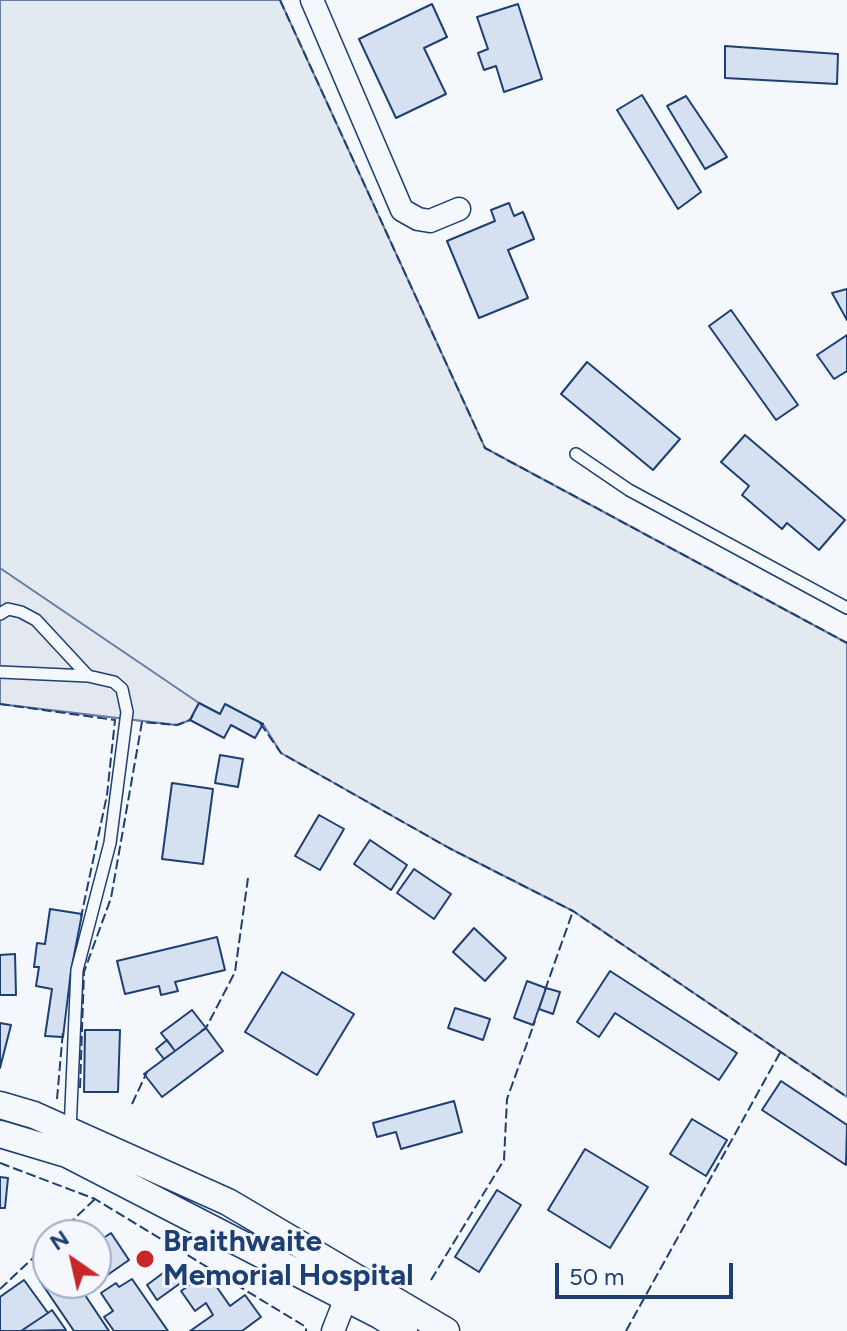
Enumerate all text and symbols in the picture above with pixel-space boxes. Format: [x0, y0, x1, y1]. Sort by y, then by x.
north arrow [32, 1219, 112, 1299]
text: N [45, 1224, 74, 1256]
place label: Braithwaite Memorial Hospital [163, 1224, 414, 1294]
scale bar [559, 1247, 737, 1297]
marker: Braithwaite Memorial Hospital [134, 1248, 156, 1270]
text: 50 m [569, 1262, 625, 1291]

